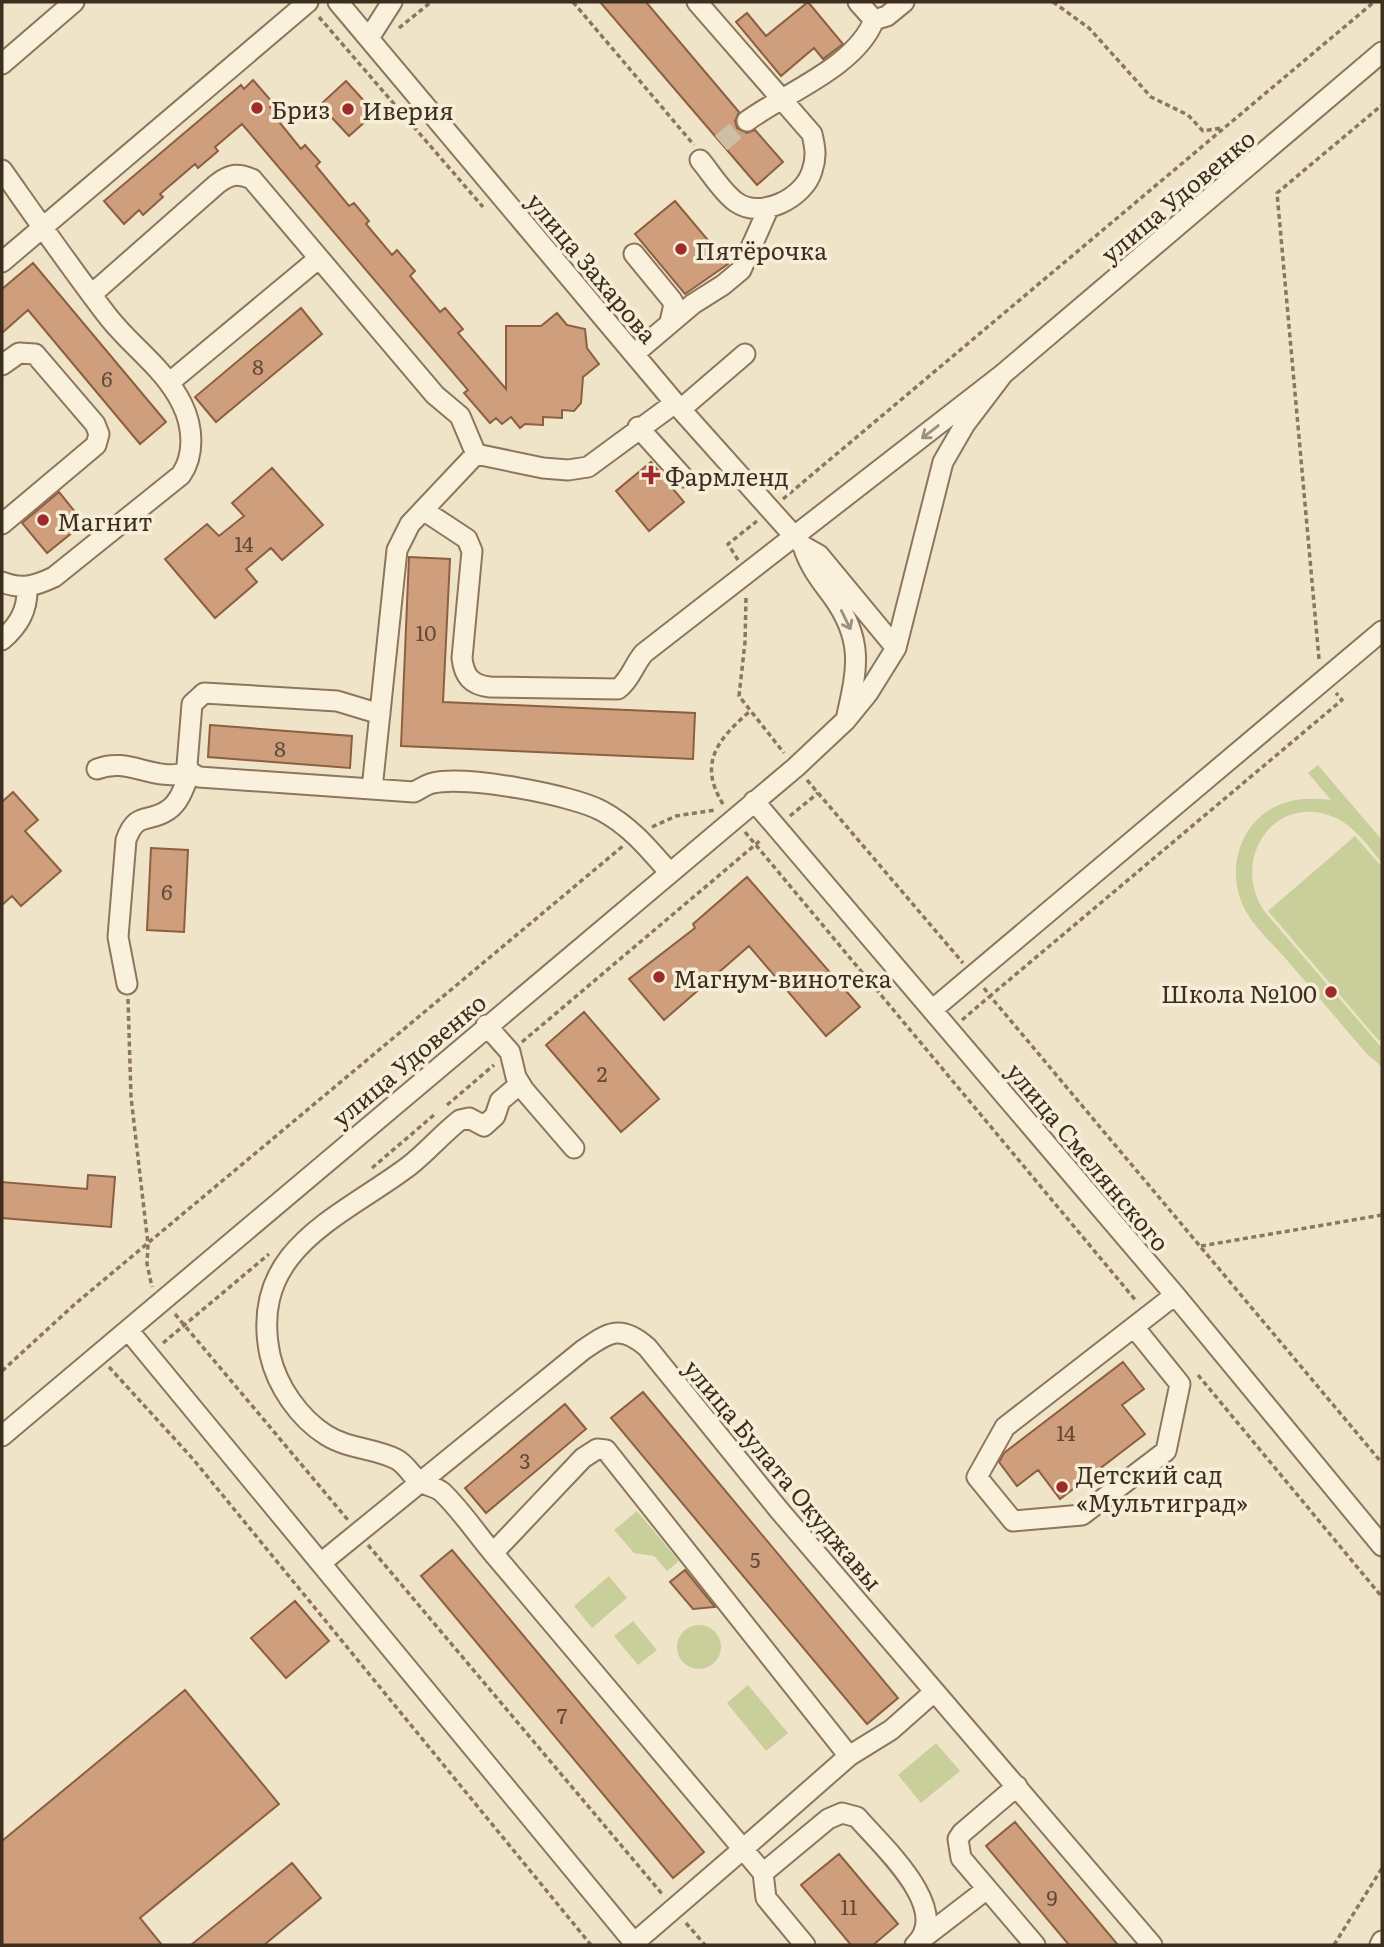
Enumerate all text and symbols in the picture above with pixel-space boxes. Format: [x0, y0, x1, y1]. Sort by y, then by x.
place label: Бриз [271, 91, 330, 126]
place label: Иверия [362, 92, 454, 127]
marker: Бриз [249, 100, 265, 116]
marker: Иверия [340, 101, 356, 117]
street label: улица Удовенко [1092, 120, 1262, 270]
street label: улица Захарова [519, 184, 667, 350]
place label: Пятёрочка [695, 232, 827, 267]
marker: Пятёрочка [673, 241, 689, 257]
house number: 8 [252, 350, 264, 381]
house number: 6 [101, 362, 113, 393]
one-way arrow [922, 424, 940, 439]
place label: Фармленд [665, 458, 789, 493]
marker: Фармленд [643, 467, 659, 483]
place label: Магнит [57, 503, 153, 538]
marker: Магнит [35, 512, 51, 528]
house number: 14 [234, 527, 254, 558]
one-way arrow [840, 609, 854, 630]
house number: 10 [416, 616, 436, 647]
house number: 8 [274, 732, 286, 763]
house number: 6 [161, 875, 173, 906]
place label: Магнум-винотека [673, 960, 892, 995]
marker: Магнум-винотека [651, 969, 667, 985]
place label: Школа №100 [1161, 975, 1317, 1010]
street label: улица Удовенко [323, 984, 493, 1134]
marker: Школа №100 [1323, 984, 1339, 1000]
street label: улица Смелянского [999, 1054, 1179, 1258]
house number: 2 [597, 1057, 607, 1088]
street label: улица Булата Окуджавы [677, 1351, 891, 1597]
house number: 14 [1056, 1416, 1076, 1447]
house number: 3 [519, 1444, 531, 1475]
place label: Детский сад «Мультиград» [1076, 1456, 1248, 1519]
marker: Детский сад «Мультиград» [1054, 1479, 1070, 1495]
house number: 5 [750, 1543, 760, 1574]
house number: 7 [557, 1699, 568, 1730]
house number: 9 [1047, 1881, 1058, 1912]
house number: 11 [840, 1890, 858, 1921]

